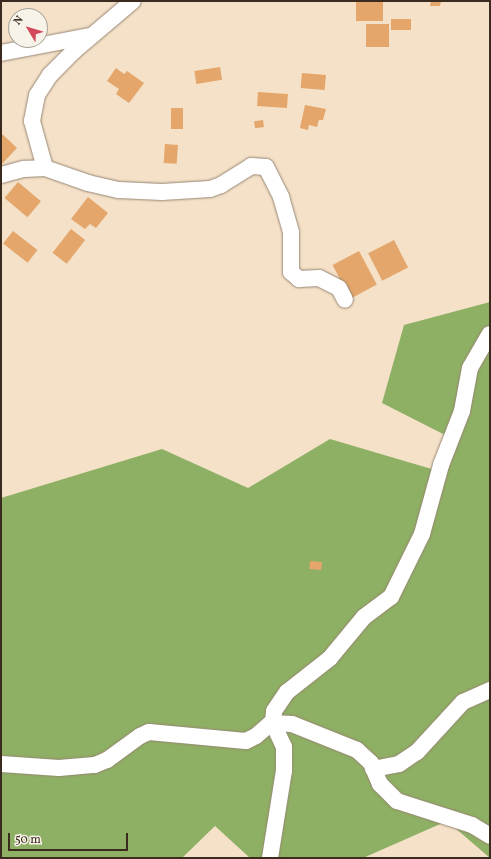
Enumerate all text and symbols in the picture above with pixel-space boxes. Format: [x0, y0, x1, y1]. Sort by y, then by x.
north arrow [8, 8, 48, 48]
text: N [11, 13, 27, 29]
scale bar [10, 825, 130, 851]
text: 50 m [15, 832, 41, 848]

